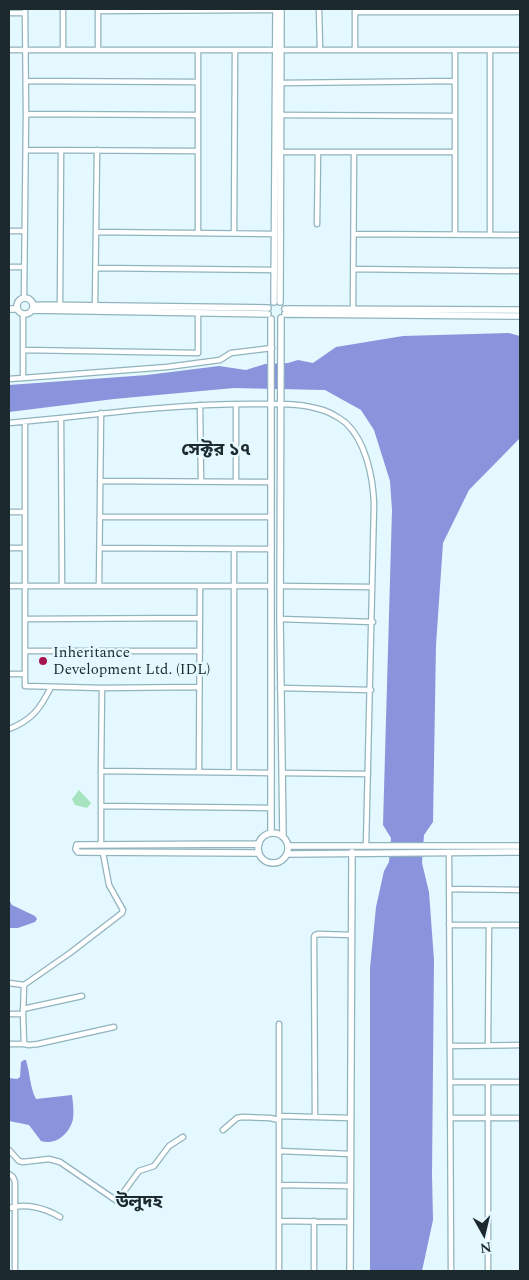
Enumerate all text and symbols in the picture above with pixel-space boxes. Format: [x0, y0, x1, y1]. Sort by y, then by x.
district label: সেক্টর ১৭ [181, 436, 251, 463]
place label: Inheritance Development Ltd. (IDL) [53, 641, 210, 681]
marker: Inheritance Development Ltd. (IDL) [37, 655, 49, 667]
district label: উলুদহ [115, 1188, 163, 1215]
north arrow [459, 1210, 509, 1260]
text: N [479, 1236, 493, 1259]

